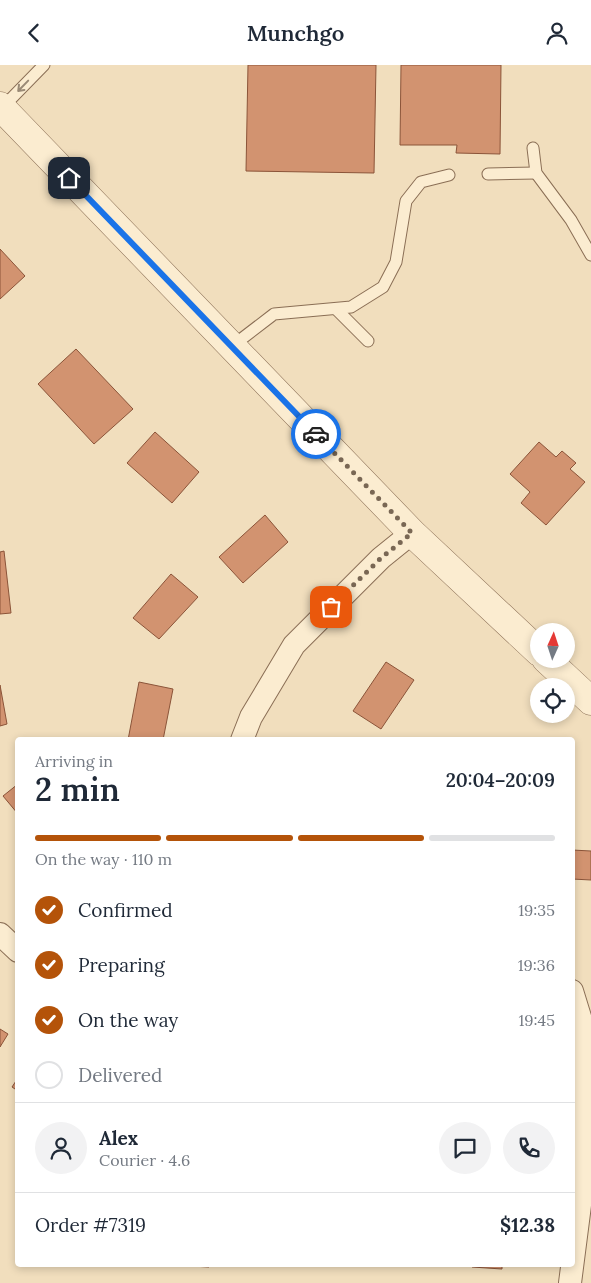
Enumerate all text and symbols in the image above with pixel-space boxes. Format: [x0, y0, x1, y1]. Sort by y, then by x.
icon: back [20, 19, 48, 47]
text: Munchgo [247, 19, 344, 47]
icon: person [543, 19, 571, 47]
one-way arrow [17, 80, 29, 93]
pin [48, 157, 90, 199]
icon: home [55, 164, 83, 192]
courier [291, 409, 341, 459]
icon: car [302, 420, 330, 448]
pin [310, 586, 352, 628]
icon: bag [317, 593, 345, 621]
north arrow [530, 623, 575, 667]
map controls [530, 623, 575, 723]
button: locate [530, 678, 575, 723]
text: Arriving in [35, 751, 113, 771]
text: 20:04–20:09 [446, 768, 555, 792]
text: 2 min [35, 769, 120, 810]
text: On the way · 110 m [35, 849, 172, 869]
icon: check [35, 896, 63, 924]
text: Confirmed [78, 898, 173, 922]
text: 19:35 [518, 900, 555, 920]
icon: check [35, 951, 63, 979]
text: Preparing [78, 953, 165, 977]
text: 19:36 [518, 955, 555, 975]
icon: check [35, 1006, 63, 1034]
text: On the way [78, 1008, 178, 1032]
text: 19:45 [519, 1010, 555, 1030]
text: Delivered [78, 1063, 162, 1087]
button: person [35, 1122, 87, 1174]
button: chat [439, 1122, 491, 1174]
button: phone [503, 1122, 555, 1174]
text: Alex [99, 1126, 138, 1150]
text: Courier · 4.6 [99, 1150, 190, 1170]
text: Order #7319 [35, 1213, 146, 1237]
text: $12.38 [500, 1213, 555, 1237]

